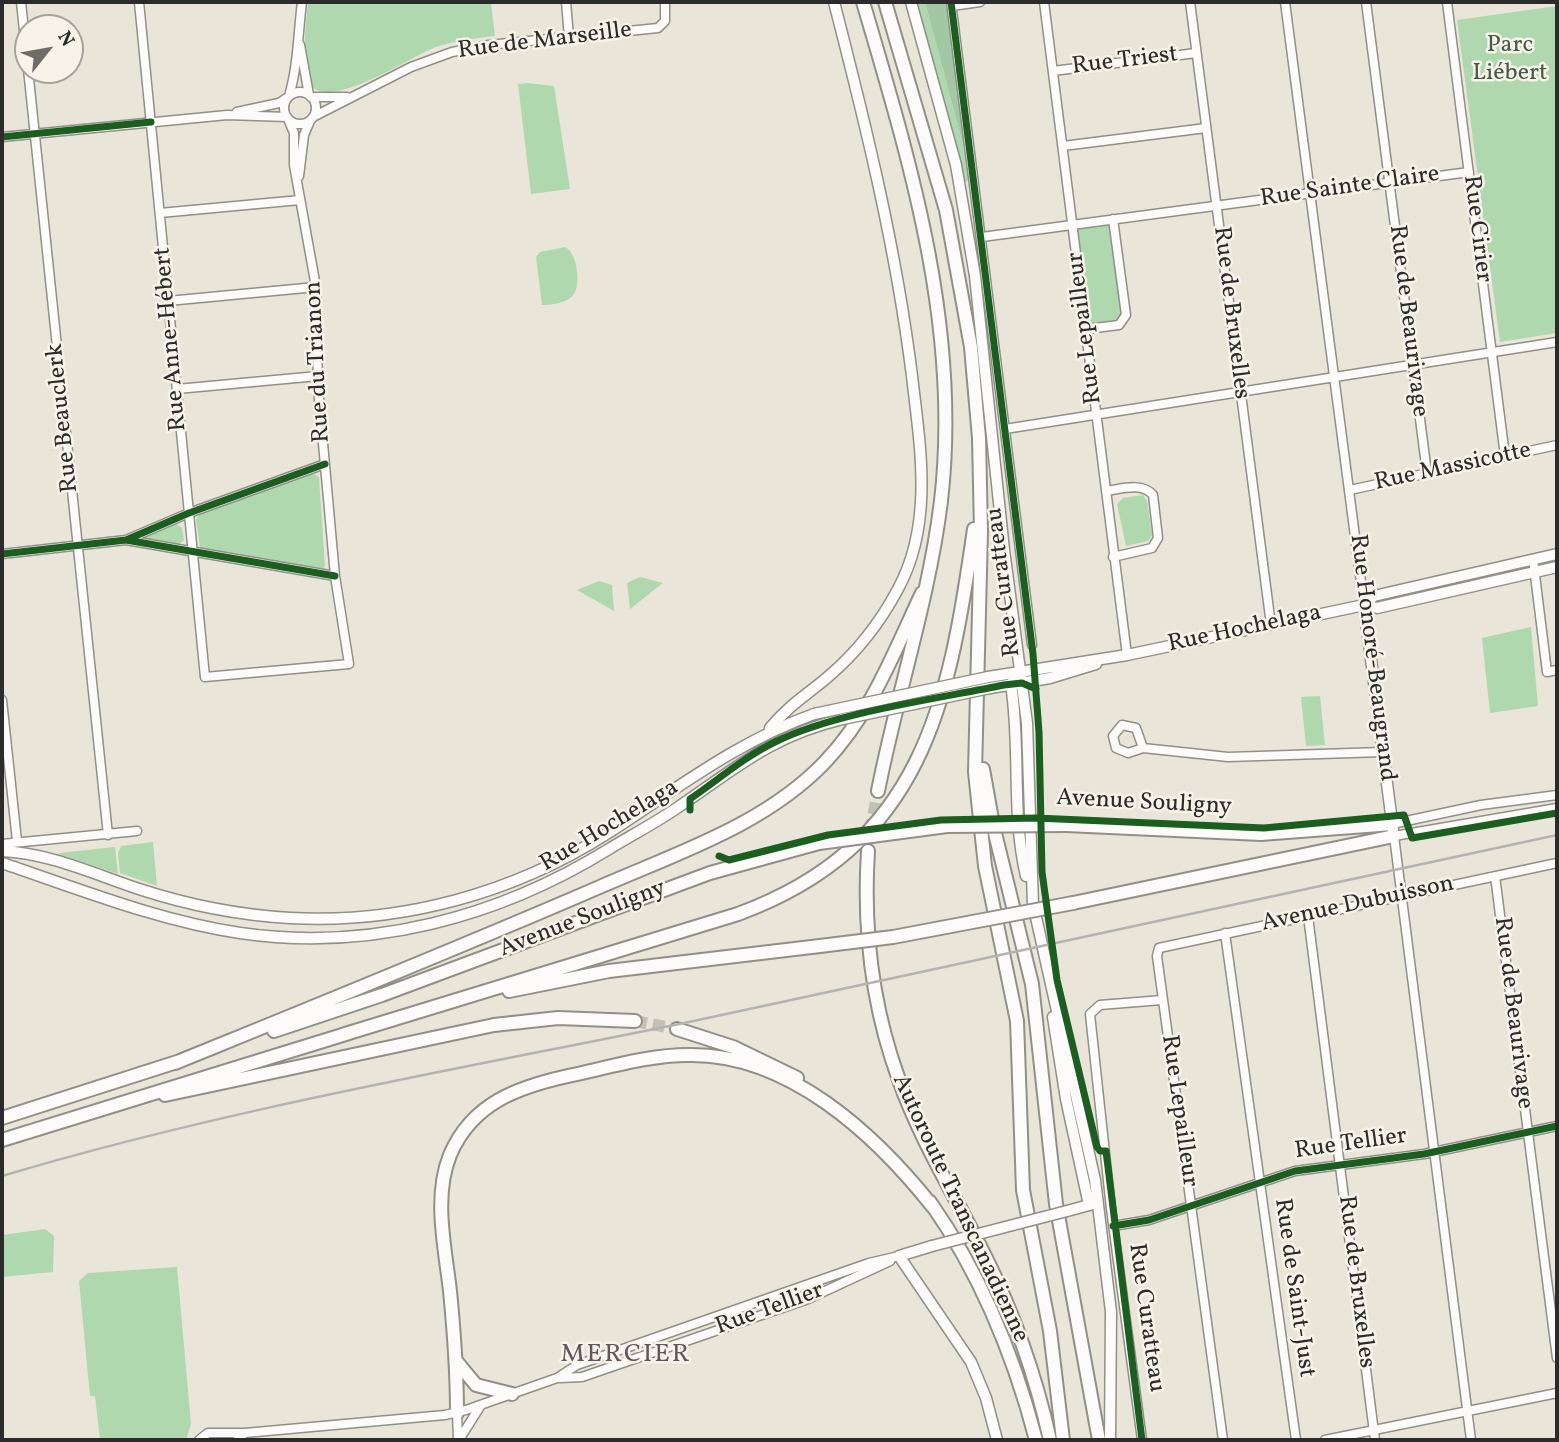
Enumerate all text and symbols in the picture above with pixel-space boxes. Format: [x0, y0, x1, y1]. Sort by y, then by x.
north arrow [14, 14, 84, 84]
street label: Rue de Marseille [457, 17, 633, 67]
text: N [51, 27, 80, 52]
park label: Parc Liébert [1472, 33, 1548, 89]
street label: Rue Triest [1070, 41, 1180, 83]
street label: Rue Sainte Claire [1259, 161, 1441, 215]
street label: Rue Cirier [1455, 174, 1497, 284]
street label: Rue de Beaurivage [1381, 223, 1433, 419]
street label: Rue de Bruxelles [1205, 225, 1255, 401]
street label: Rue Anne-Hébert [150, 246, 194, 432]
street label: Rue Lepailleur [1062, 250, 1110, 406]
street label: Rue du Trianon [300, 280, 338, 444]
street label: Rue Beauclerk [42, 342, 86, 494]
street label: Rue Massicotte [1372, 437, 1534, 499]
street label: Rue Curatteau [982, 506, 1028, 658]
street label: Rue Honoré-Beaugrand [1342, 533, 1400, 783]
street label: Rue Hochelaga [1166, 600, 1324, 660]
street label: Rue Hochelaga [536, 774, 684, 880]
street label: Avenue Souligny [1055, 785, 1233, 823]
street label: Avenue Dubuisson [1259, 871, 1457, 939]
street label: Avenue Souligny [496, 875, 670, 965]
street label: Rue de Beaurivage [1486, 915, 1538, 1111]
street label: Rue Lepailleur [1153, 1033, 1203, 1189]
street label: Autoroute Transcanadienne [884, 1070, 1034, 1348]
street label: Rue Tellier [1293, 1123, 1409, 1167]
street label: Rue de Bruxelles [1330, 1194, 1380, 1370]
street label: Rue de Saint-Just [1266, 1197, 1320, 1379]
street label: Rue Curatteau [1120, 1242, 1170, 1394]
street label: Rue Tellier [712, 1277, 828, 1343]
district label: MERCIER [561, 1340, 691, 1372]

